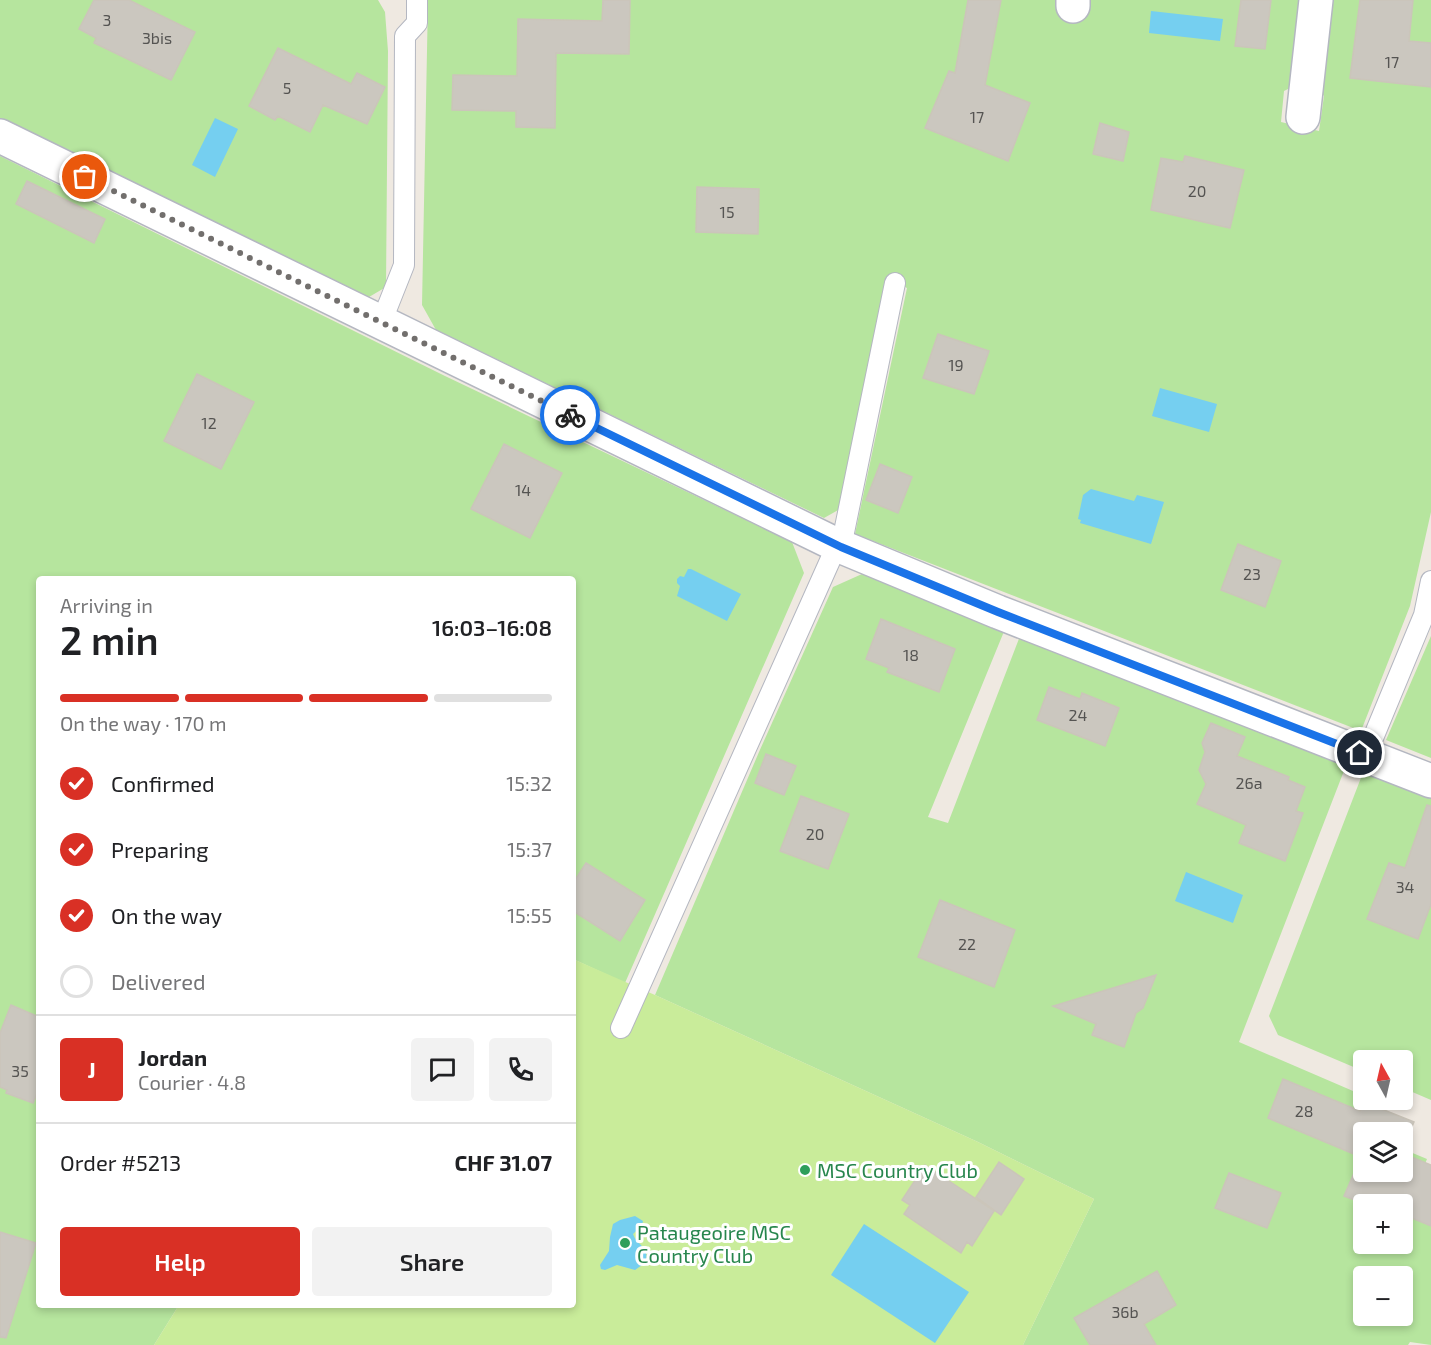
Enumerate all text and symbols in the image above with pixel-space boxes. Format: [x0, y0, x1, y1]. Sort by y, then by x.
house number: 3 [103, 10, 111, 29]
house number: 3bis [142, 28, 172, 47]
house number: 17 [1385, 52, 1399, 71]
house number: 5 [283, 78, 291, 97]
house number: 17 [970, 107, 984, 126]
pin [59, 151, 110, 202]
icon: bag [68, 160, 101, 193]
house number: 20 [1188, 181, 1206, 200]
house number: 15 [720, 202, 734, 221]
house number: 19 [948, 355, 964, 374]
courier [540, 385, 600, 445]
icon: bike [554, 399, 587, 432]
house number: 12 [201, 413, 217, 432]
house number: 14 [515, 480, 531, 499]
house number: 23 [1243, 564, 1261, 583]
text: Arriving in [60, 593, 153, 617]
text: 16:03–16:08 [432, 614, 552, 640]
text: 2 min [60, 616, 159, 663]
house number: 18 [903, 645, 919, 664]
house number: 24 [1069, 705, 1088, 724]
text: On the way · 170 m [60, 711, 227, 735]
pin [1334, 727, 1385, 778]
icon: home [1343, 736, 1376, 769]
icon: check [60, 767, 93, 800]
text: Confirmed [111, 770, 215, 796]
text: 15:32 [506, 771, 552, 795]
house number: 26a [1236, 773, 1262, 792]
house number: 20 [806, 824, 824, 843]
icon: check [60, 833, 93, 866]
text: Preparing [111, 836, 209, 862]
text: 15:37 [507, 837, 552, 861]
house number: 34 [1396, 877, 1415, 896]
icon: check [60, 899, 93, 932]
text: On the way [111, 902, 222, 928]
text: 15:55 [507, 903, 552, 927]
house number: 22 [958, 934, 976, 953]
text: Delivered [111, 968, 206, 994]
button: chat [411, 1038, 474, 1101]
button: phone [489, 1038, 552, 1101]
text: Jordan [138, 1044, 207, 1070]
north arrow [1353, 1050, 1413, 1110]
map controls [1353, 1050, 1413, 1326]
text: J [87, 1056, 96, 1082]
house number: 35 [11, 1061, 29, 1080]
text: Courier · 4.8 [138, 1070, 246, 1094]
house number: 28 [1295, 1101, 1313, 1120]
button: layers [1353, 1122, 1413, 1182]
text: Order #5213 [60, 1149, 181, 1175]
text: CHF 31.07 [454, 1149, 552, 1175]
place label: MSC Country Club [817, 1158, 978, 1182]
marker: MSC Country Club [798, 1163, 812, 1177]
button: + [1353, 1194, 1413, 1254]
place label: Pataugeoire MSC Country Club [637, 1220, 791, 1267]
button: Help [60, 1227, 300, 1296]
button: Share [312, 1227, 552, 1296]
marker: Pataugeoire MSC Country Club [618, 1236, 632, 1250]
button: − [1353, 1266, 1413, 1326]
house number: 36b [1111, 1302, 1139, 1321]

